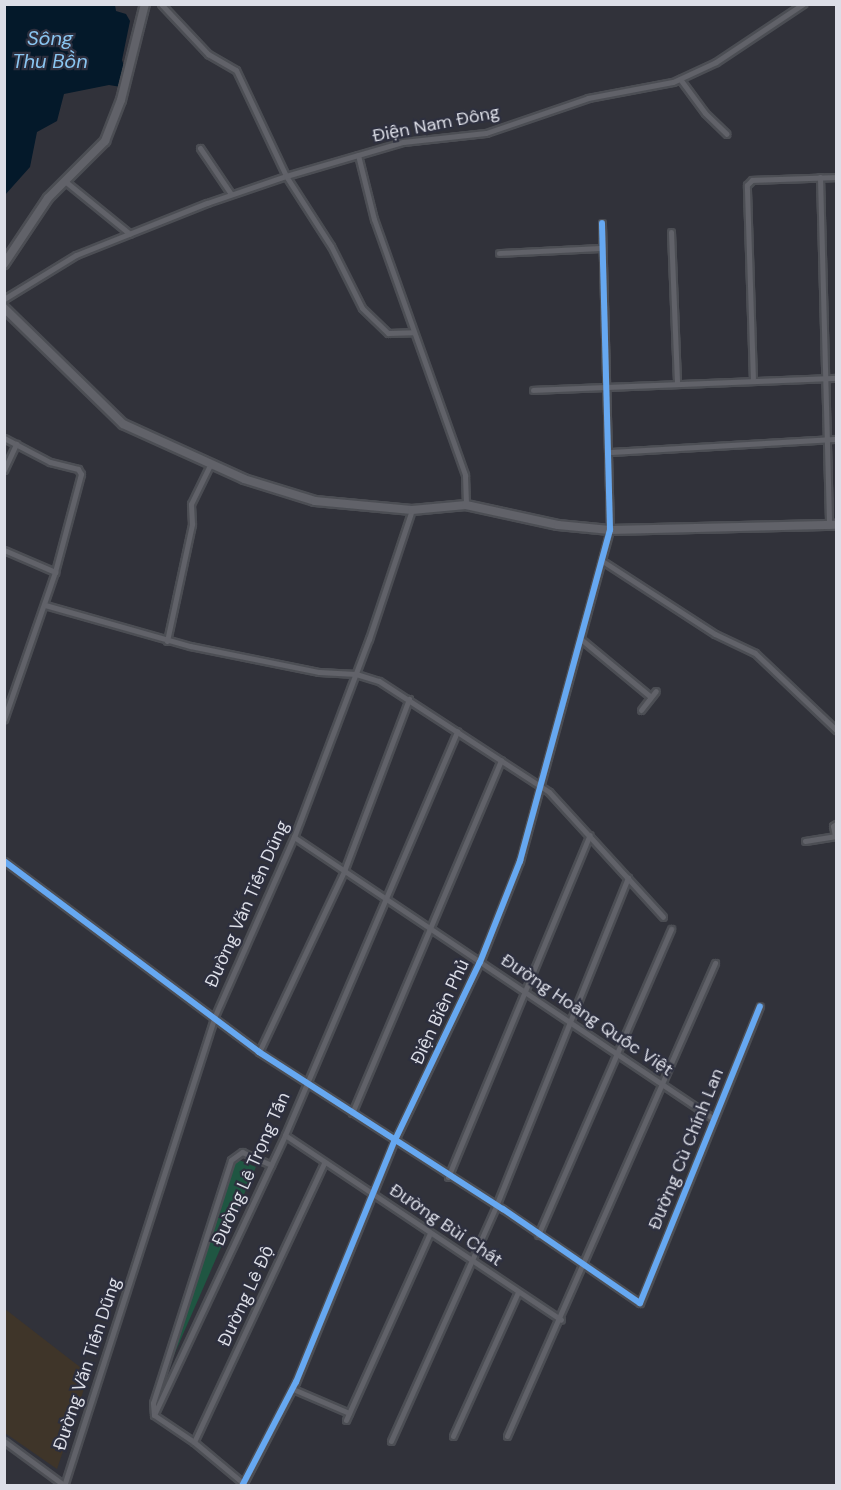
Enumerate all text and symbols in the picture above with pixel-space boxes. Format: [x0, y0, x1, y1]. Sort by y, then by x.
water label: Sông Thu Bồn [12, 26, 88, 73]
street label: Điện Nam Đông [371, 101, 501, 147]
street label: Đường Văn Tiến Dũng [200, 817, 294, 991]
street label: Đường Hoàng Quốc Việt [497, 949, 677, 1081]
street label: Điện Biên Phủ [406, 956, 474, 1068]
street label: Đường Cù Chính Lan [644, 1065, 728, 1233]
street label: Đường Lê Trọng Tấn [207, 1089, 295, 1249]
street label: Đường Bùi Chát [385, 1179, 507, 1271]
street label: Đường Lê Độ [213, 1242, 279, 1350]
street label: Đường Văn Tiến Dũng [49, 1275, 125, 1453]

